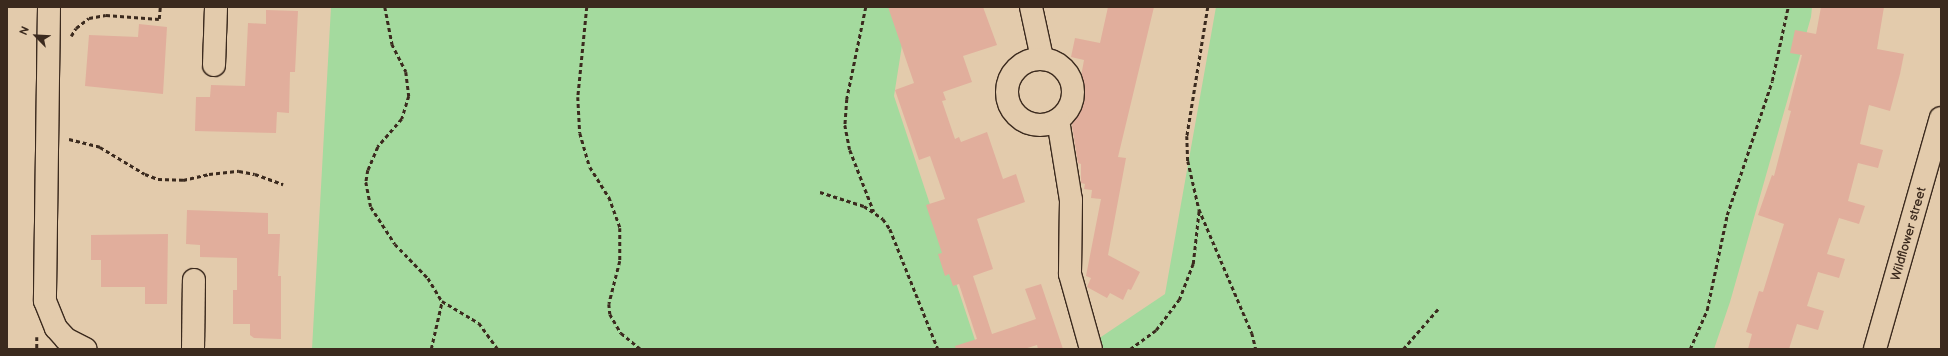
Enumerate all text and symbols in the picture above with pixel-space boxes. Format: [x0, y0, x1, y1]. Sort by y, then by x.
north arrow [16, 16, 56, 56]
text: N [17, 25, 32, 37]
street label: Wildflower street [1888, 185, 1930, 283]

